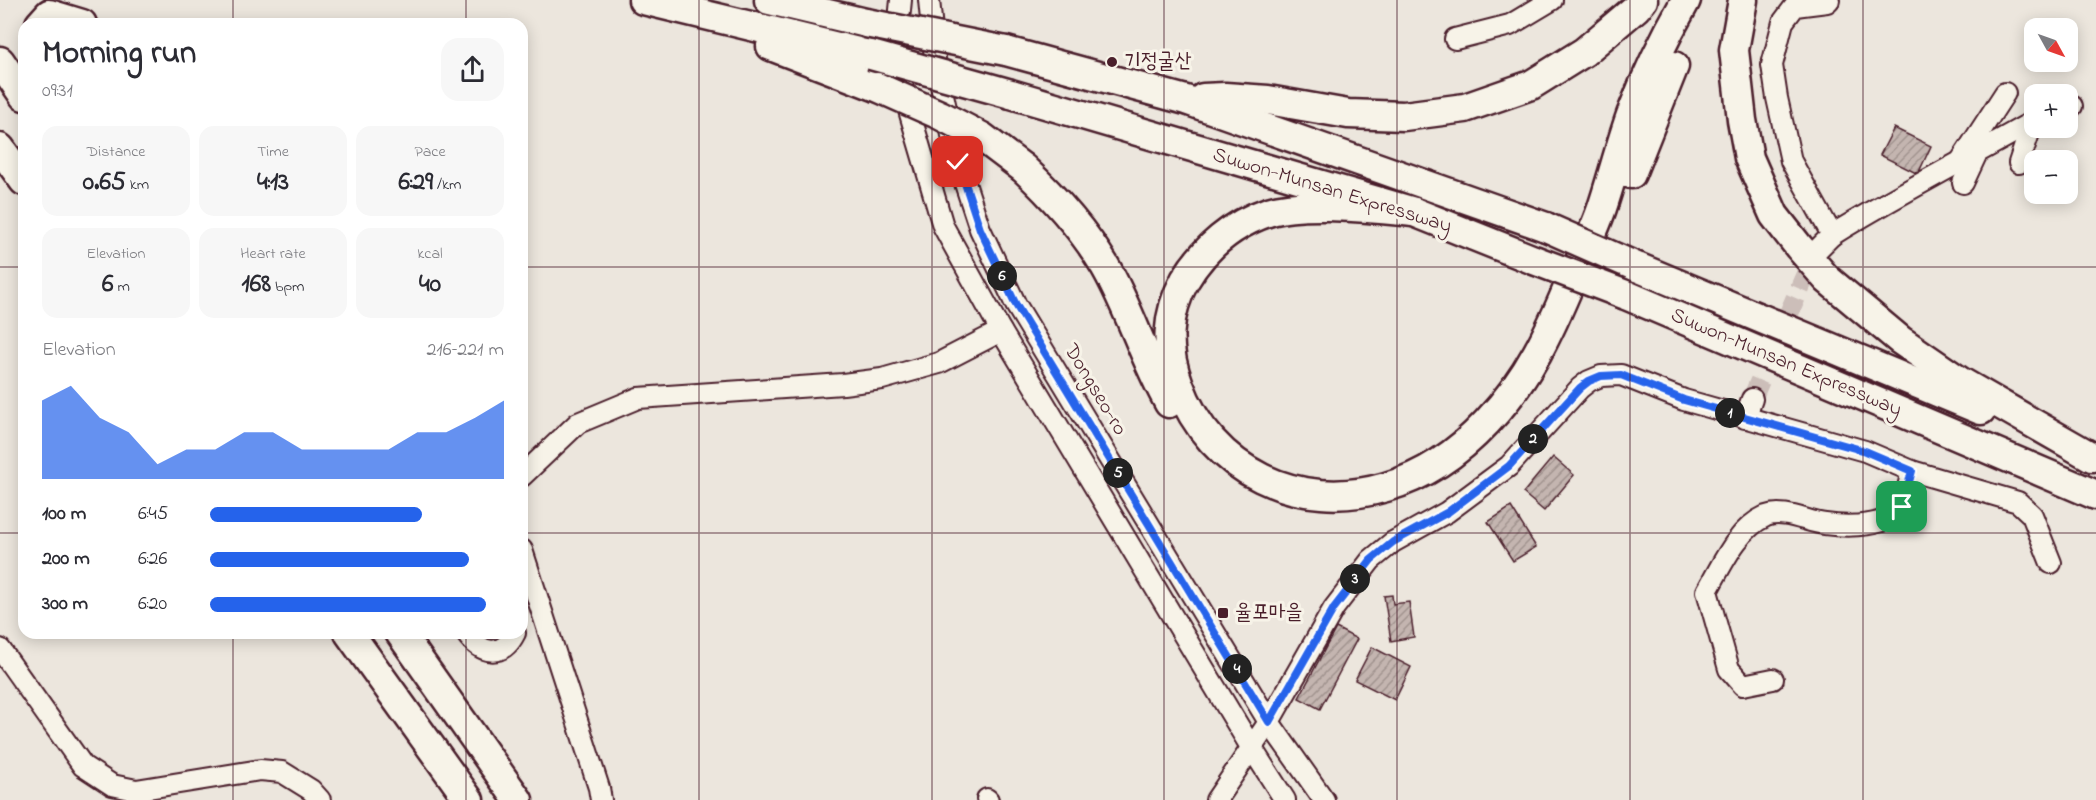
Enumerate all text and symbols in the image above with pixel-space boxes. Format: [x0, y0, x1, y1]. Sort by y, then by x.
north arrow [2024, 18, 2078, 72]
map controls [2024, 18, 2078, 204]
text: Morning run [42, 30, 196, 78]
button: share [441, 38, 504, 101]
place label: 기정굴산 [1124, 47, 1192, 77]
marker: 기정굴산 [1105, 55, 1119, 69]
text: 09:31 [42, 77, 73, 106]
button: + [2024, 84, 2078, 138]
pin [932, 136, 983, 187]
text: Distance [87, 140, 145, 164]
text: Time [257, 140, 289, 164]
text: Pace [414, 140, 446, 164]
street label: Suwon-Munsan Expressway [1208, 140, 1455, 244]
icon: check [941, 145, 974, 178]
button: − [2024, 150, 2078, 204]
text: 0.65 [83, 164, 126, 202]
text: 4:13 [257, 164, 289, 202]
text: 6:29 [399, 164, 433, 202]
text: km [126, 173, 149, 197]
text: /km [433, 173, 461, 197]
text: Elevation [87, 242, 145, 266]
text: Heart rate [240, 242, 306, 266]
text: kcal [417, 242, 443, 266]
pin: 6 [987, 261, 1017, 291]
text: 6 [998, 264, 1006, 288]
text: 6 [102, 266, 114, 304]
text: 168 [241, 266, 271, 304]
text: 40 [419, 266, 441, 304]
text: m [114, 275, 130, 299]
text: bpm [271, 275, 305, 299]
street label: Suwon-Munsan Expressway [1665, 301, 1906, 427]
text: Elevation [42, 336, 116, 365]
text: 216–221 m [426, 336, 504, 365]
street label: Dongseo-ro [1054, 338, 1134, 443]
pin: 1 [1715, 398, 1745, 428]
text: 1 [1727, 401, 1733, 425]
pin: 2 [1518, 424, 1548, 454]
text: 2 [1529, 427, 1537, 451]
pin: 5 [1103, 458, 1133, 488]
text: 5 [1113, 461, 1123, 485]
pin [1876, 481, 1927, 532]
icon: arrive [1885, 490, 1918, 523]
text: 100 m [42, 500, 86, 529]
text: 6:45 [138, 500, 168, 529]
text: 200 m [42, 545, 90, 574]
text: 6:26 [138, 545, 167, 574]
pin: 3 [1340, 564, 1370, 594]
text: 3 [1352, 567, 1358, 591]
text: 300 m [42, 590, 88, 619]
text: 6:20 [138, 590, 167, 619]
place label: 율포마을 [1235, 598, 1303, 628]
marker: 율포마을 [1216, 606, 1230, 620]
pin: 4 [1222, 654, 1252, 684]
text: 4 [1234, 657, 1240, 681]

